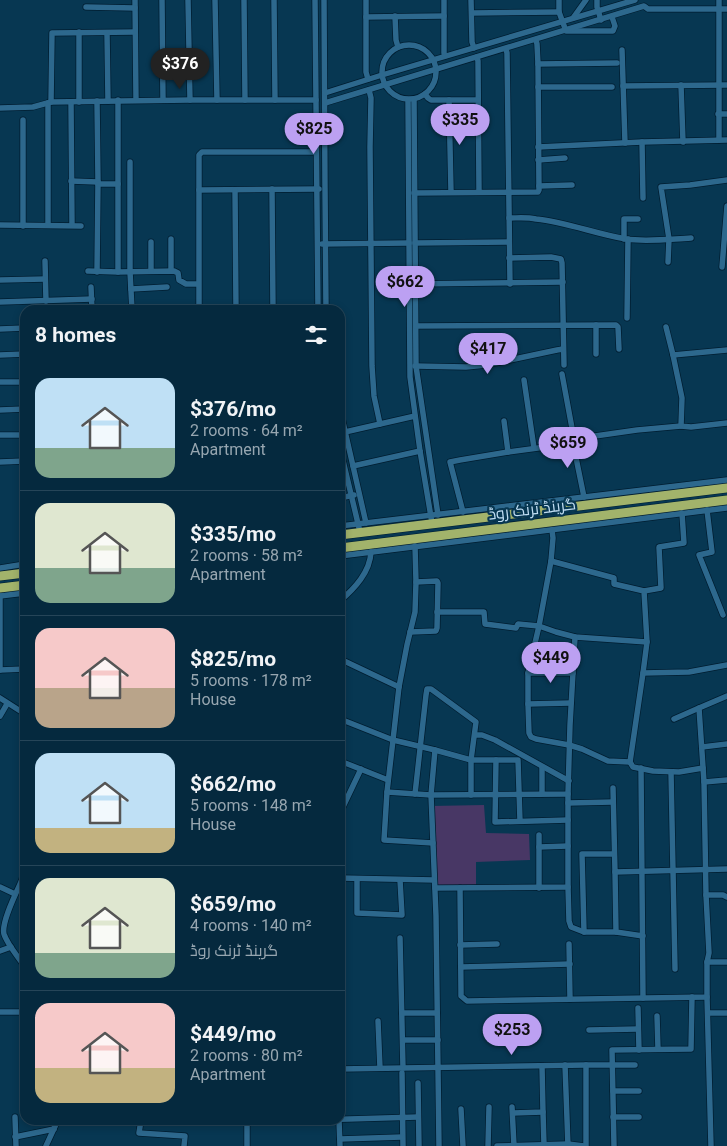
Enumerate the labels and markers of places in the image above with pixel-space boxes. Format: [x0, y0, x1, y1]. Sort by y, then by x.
pin: $376 [150, 48, 210, 90]
pin: $335 [430, 104, 490, 146]
pin: $825 [284, 112, 344, 155]
pin: $662 [375, 266, 435, 308]
pin: $417 [458, 332, 518, 375]
pin: $659 [538, 426, 598, 469]
pin: $449 [521, 642, 581, 684]
pin: $253 [482, 1014, 542, 1056]

